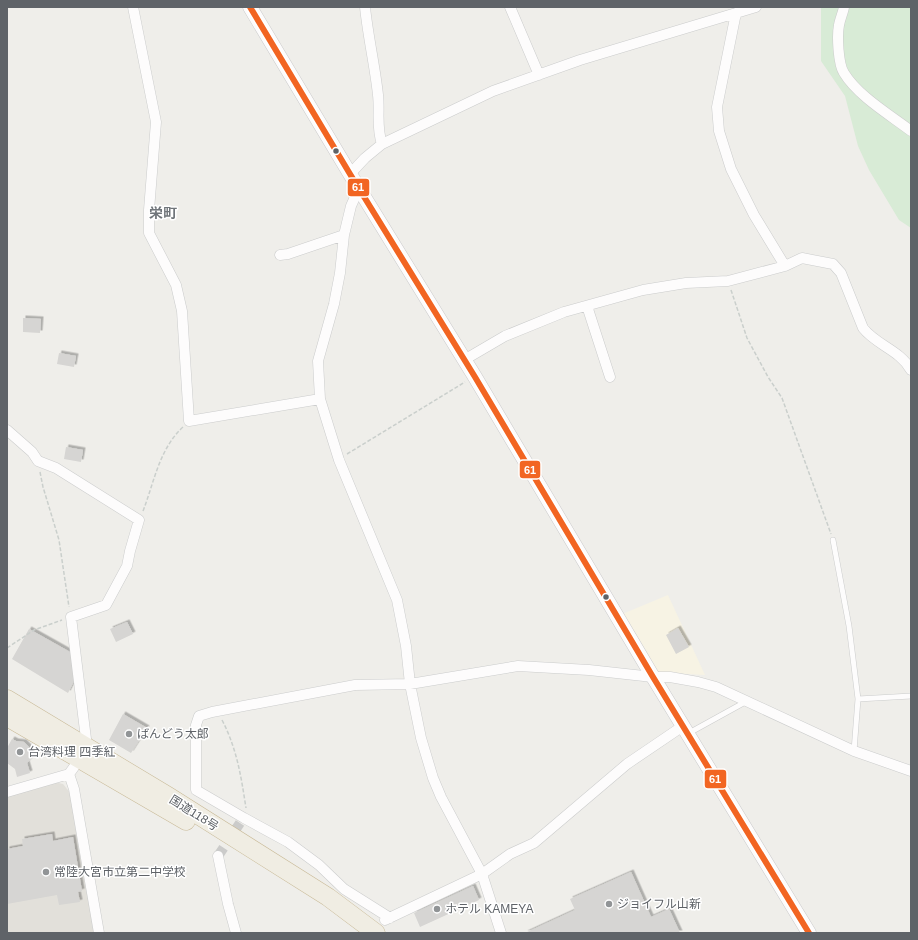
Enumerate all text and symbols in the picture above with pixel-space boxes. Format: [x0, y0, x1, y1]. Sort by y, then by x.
unlabelled marker [331, 146, 341, 156]
line badge: 61 [347, 178, 370, 197]
text: 61 [352, 181, 364, 193]
district label: 栄町 [149, 205, 177, 221]
line badge: 61 [519, 460, 541, 479]
text: 61 [524, 464, 536, 476]
unlabelled marker [601, 592, 611, 602]
place label: ばんどう太郎 [137, 727, 209, 741]
marker: ばんどう太郎 [124, 729, 134, 739]
place label: 台湾料理 四季紅 [28, 745, 115, 759]
marker: 台湾料理 四季紅 [15, 747, 25, 757]
line badge: 61 [704, 769, 727, 789]
text: 61 [709, 773, 721, 785]
street label: 国道118号 [167, 792, 221, 834]
place label: 常陸大宮市立第二中学校 [54, 865, 186, 879]
marker: 常陸大宮市立第二中学校 [41, 867, 51, 877]
place label: ジョイフル山新 [617, 897, 701, 911]
marker: ジョイフル山新 [604, 899, 614, 909]
place label: ホテル KAMEYA [445, 902, 533, 916]
marker: ホテル KAMEYA [432, 904, 442, 914]

